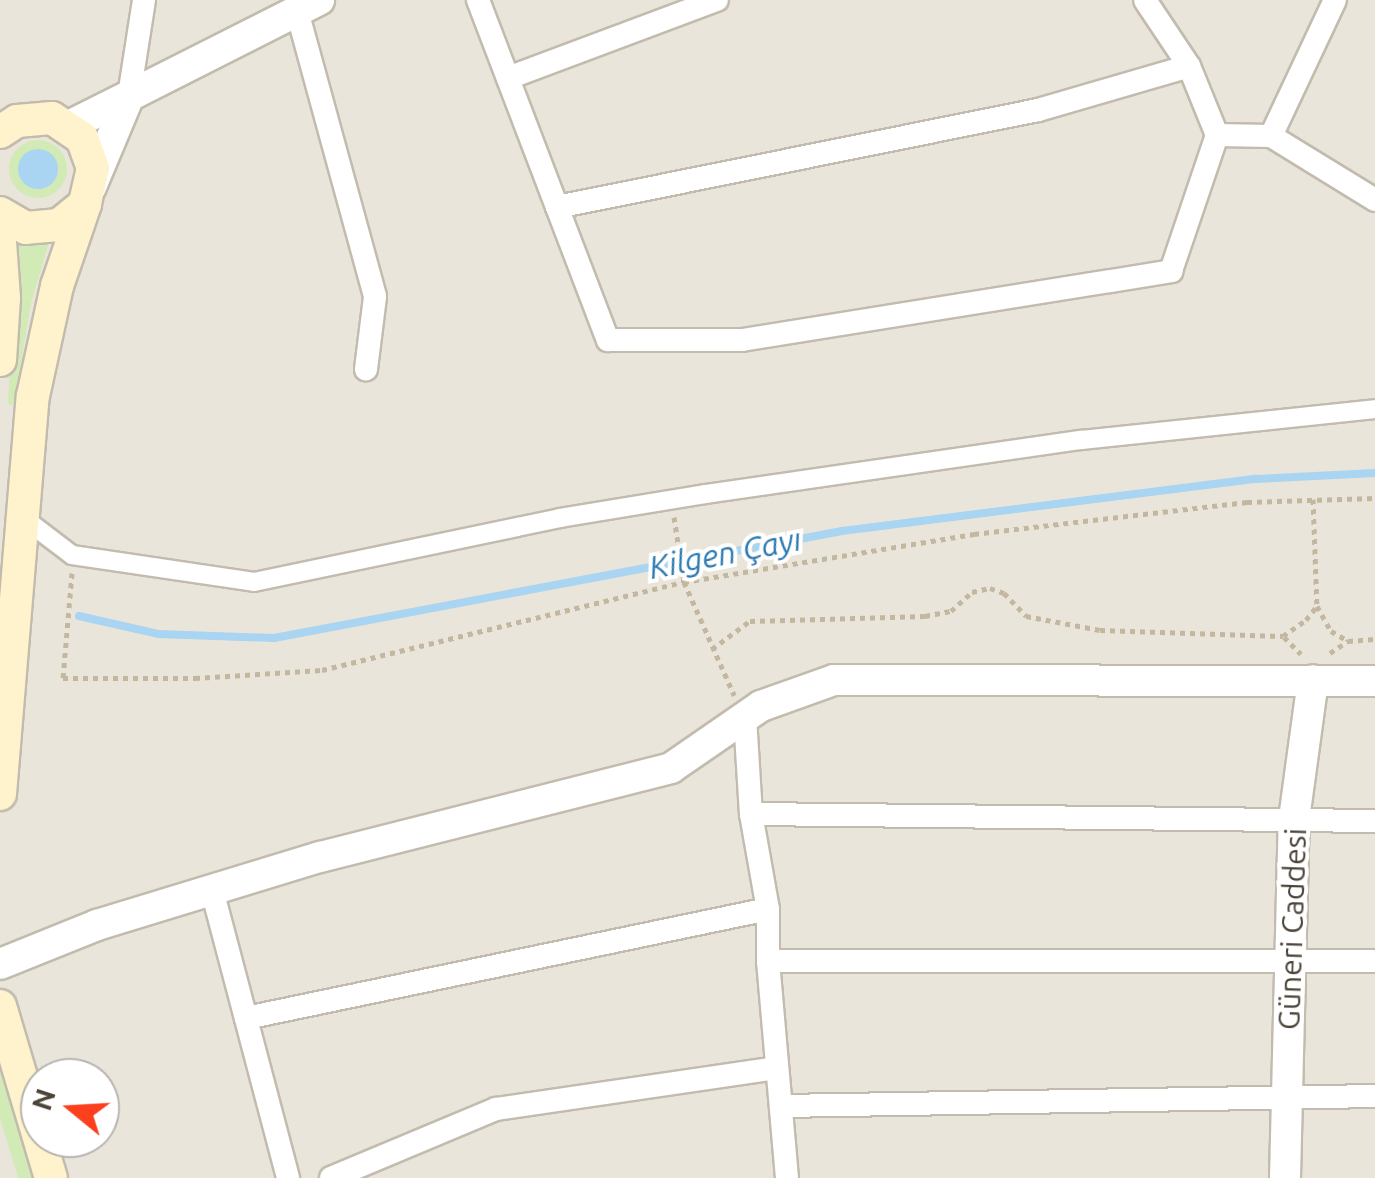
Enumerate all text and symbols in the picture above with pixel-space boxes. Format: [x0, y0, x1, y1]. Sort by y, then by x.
water label: Kilgen Çayı [645, 519, 805, 587]
street label: Güneri Caddesi [1270, 827, 1314, 1031]
north arrow [20, 1058, 120, 1158]
text: N [25, 1084, 61, 1114]

